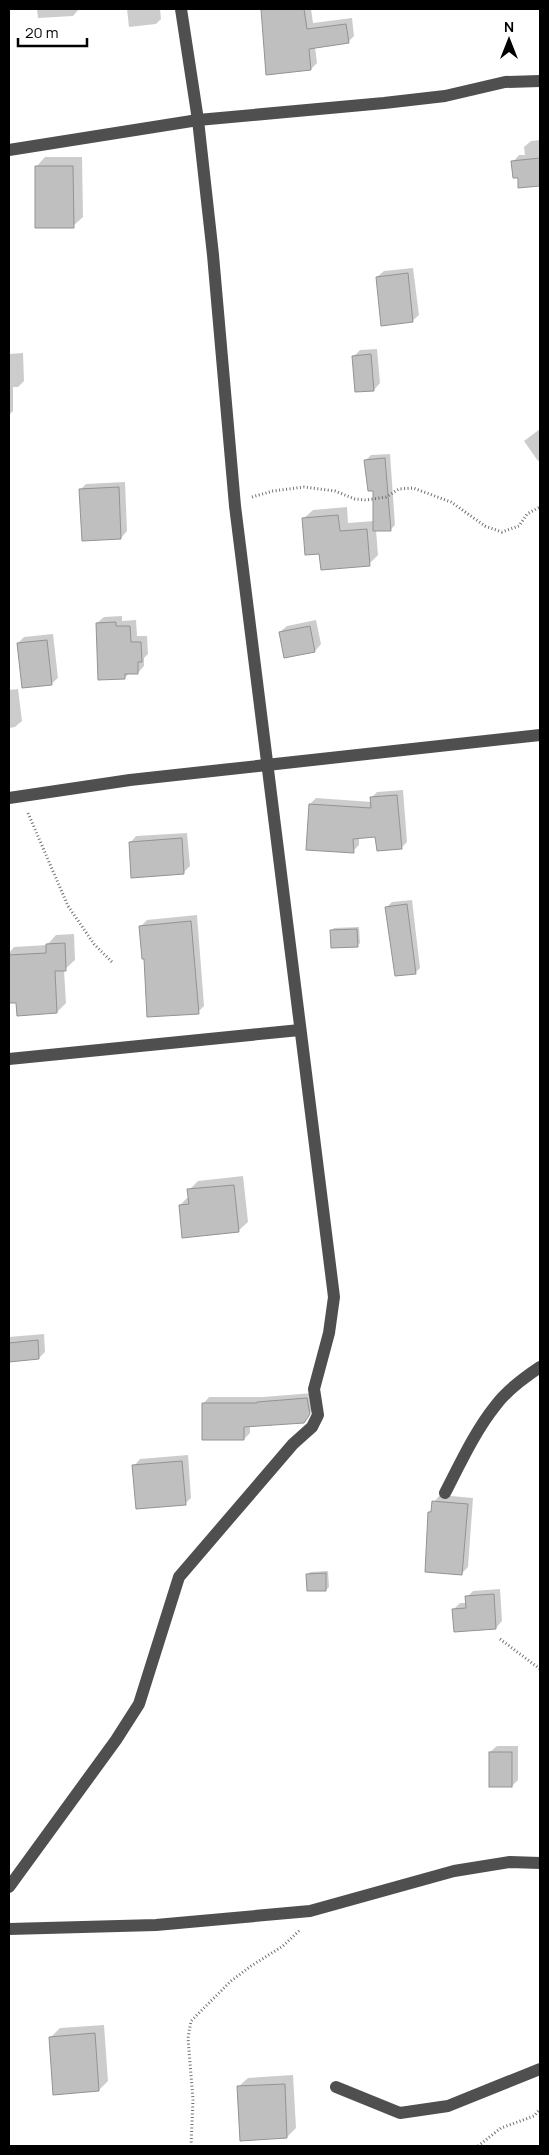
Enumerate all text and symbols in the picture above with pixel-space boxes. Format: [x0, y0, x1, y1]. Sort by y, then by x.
scale bar [18, 15, 86, 47]
north arrow [484, 15, 534, 65]
text: N [504, 17, 514, 36]
text: 20 m [25, 22, 58, 43]

